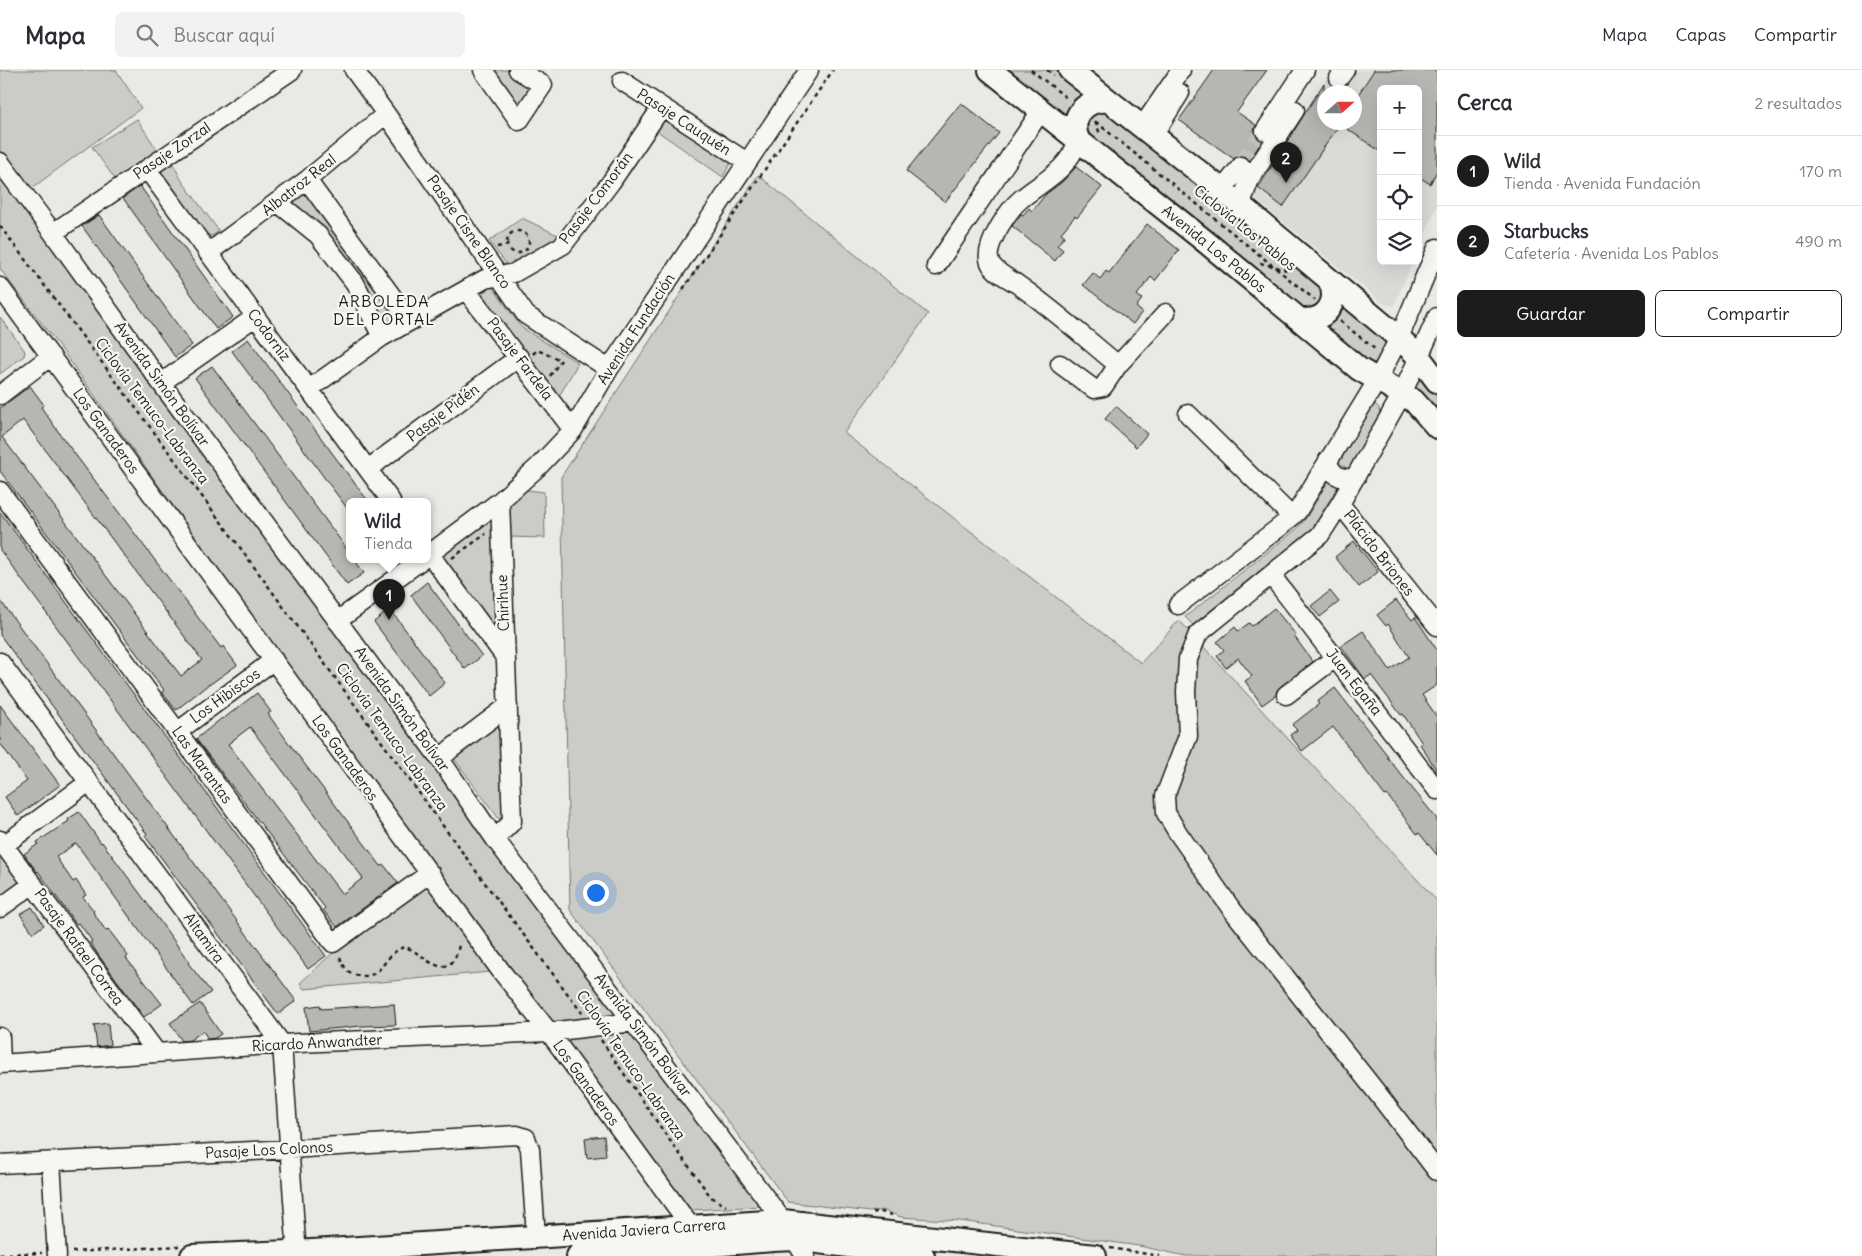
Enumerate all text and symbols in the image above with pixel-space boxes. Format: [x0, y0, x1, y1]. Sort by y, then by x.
search box [115, 12, 465, 57]
text: Mapa [25, 20, 85, 50]
icon: search [133, 21, 161, 49]
text: Buscar aquí [173, 23, 275, 47]
text: Mapa [1602, 23, 1647, 46]
text: Capas [1675, 23, 1726, 46]
text: Compartir [1754, 23, 1837, 46]
street label: Pasaje Cauquén [634, 84, 735, 159]
north arrow [1317, 85, 1362, 130]
map controls [1377, 85, 1422, 265]
button: + [1377, 85, 1422, 130]
text: Cerca [1457, 89, 1512, 116]
text: 2 resultados [1754, 93, 1842, 113]
street label: Pasaje Zorzal [129, 118, 214, 183]
button: − [1377, 130, 1422, 175]
pin: 2 [1270, 142, 1302, 183]
street label: Pasaje Comorán [555, 148, 637, 248]
text: Wild [1504, 149, 1541, 173]
street label: Albatroz Real [258, 150, 340, 220]
text: 1 [1470, 161, 1476, 181]
text: 170 m [1799, 161, 1842, 181]
street label: Pasaje Cisne Blanco [423, 171, 516, 292]
text: Tienda · Avenida Fundación [1504, 173, 1701, 193]
button: locate [1377, 175, 1422, 220]
street label: Ciclovía Los Pablos [1190, 180, 1301, 275]
street label: Avenida Los Pablos [1158, 201, 1270, 297]
text: Starbucks [1504, 219, 1589, 243]
button: layers [1377, 220, 1422, 265]
text: 2 [1469, 231, 1477, 251]
text: 490 m [1795, 231, 1842, 251]
text: Cafetería · Avenida Los Pablos [1504, 243, 1719, 263]
street label: Avenida Fundación [593, 269, 679, 388]
button: Guardar [1457, 290, 1645, 337]
button: Compartir [1655, 290, 1842, 337]
district label: ARBOLEDA DEL PORTAL [333, 291, 435, 329]
street label: Codorniz [244, 305, 295, 365]
street label: Pasaje Fardela [483, 314, 558, 404]
street label: Avenida Simón Bolívar [111, 317, 214, 450]
street label: Ciclovía Temuco-Labranza [91, 334, 214, 488]
street label: Pasaje Pidén [403, 379, 483, 446]
street label: Los Ganaderos [69, 384, 144, 477]
popup [346, 498, 431, 563]
street label: Plácido Briones [1340, 506, 1419, 600]
text: Wild [364, 509, 401, 533]
text: Tienda [364, 533, 413, 553]
street label: Chirihue [492, 574, 513, 632]
pin: 1 [373, 579, 405, 620]
street label: Avenida Simón Bolívar [351, 642, 454, 775]
street label: Juan Egaña [1322, 644, 1387, 719]
street label: Ciclovía Temuco-Labranza [332, 659, 453, 815]
street label: Los Hibiscos [186, 664, 264, 727]
street label: Los Ganaderos [308, 711, 383, 804]
street label: Las Marantas [168, 722, 237, 807]
your location [583, 880, 609, 906]
street label: Pasaje Rafael Correa [30, 884, 129, 1009]
street label: Altamira [180, 909, 229, 967]
street label: Avenida Simón Bolívar [591, 969, 696, 1100]
street label: Ciclovía Temuco-Labranza [573, 986, 691, 1143]
street label: Ricardo Anwandter [251, 1030, 383, 1055]
street label: Los Ganaderos [549, 1036, 624, 1129]
street label: Pasaje Los Colonos [204, 1137, 334, 1162]
street label: Avenida Javiera Carrera [562, 1214, 727, 1245]

